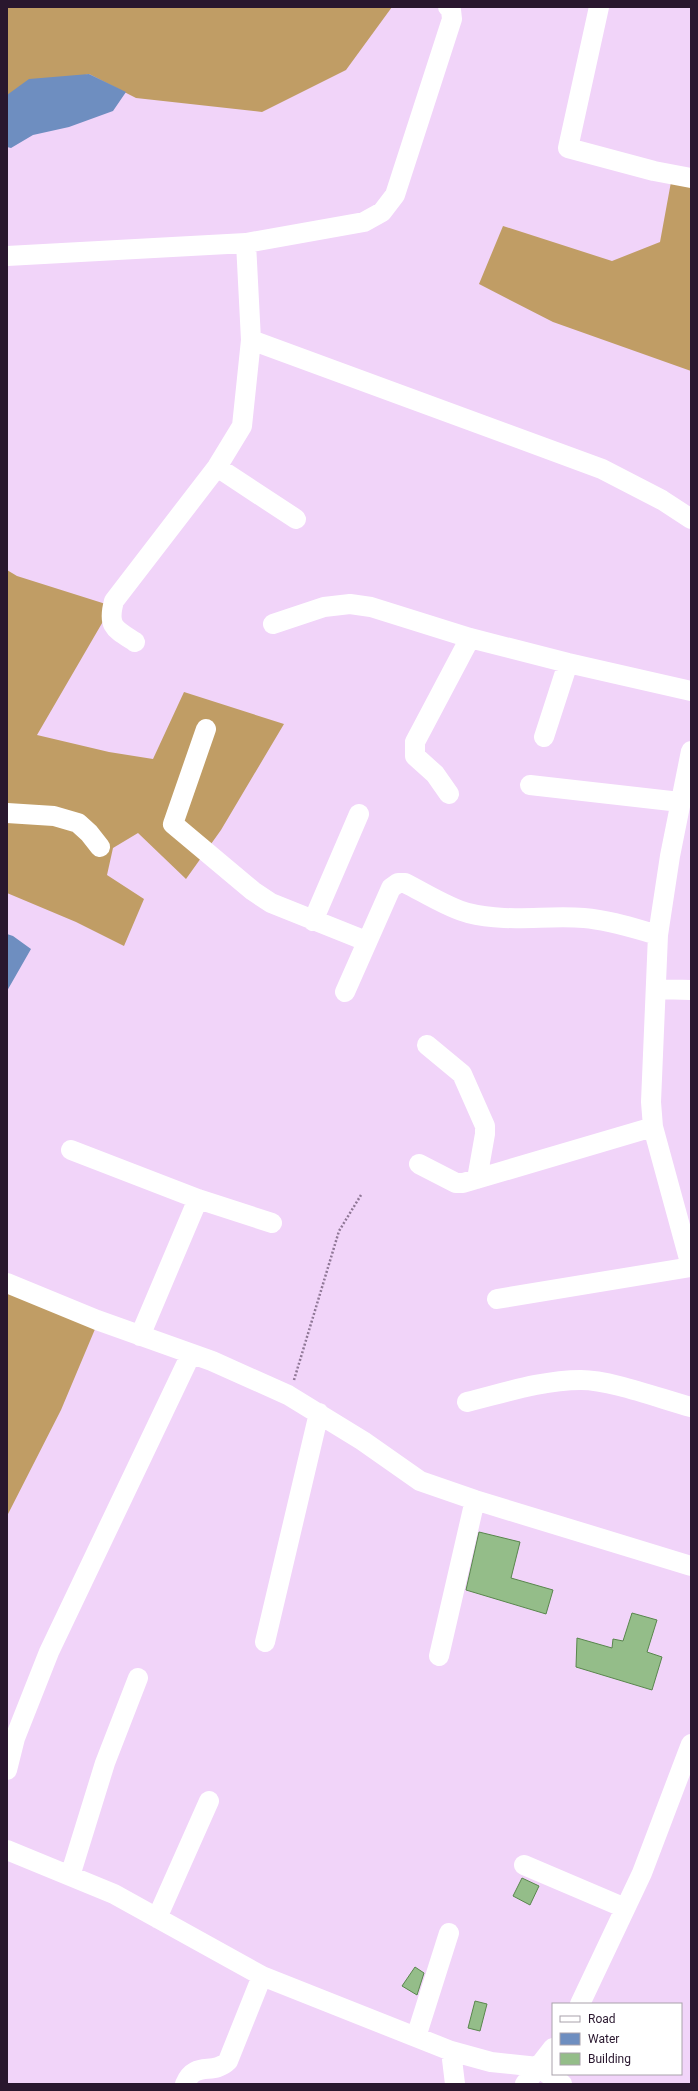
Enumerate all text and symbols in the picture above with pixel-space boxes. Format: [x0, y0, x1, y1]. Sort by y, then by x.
legend [552, 2003, 682, 2075]
text: Road [588, 2012, 616, 2026]
text: Water [588, 2032, 619, 2046]
text: Building [588, 2052, 631, 2066]

